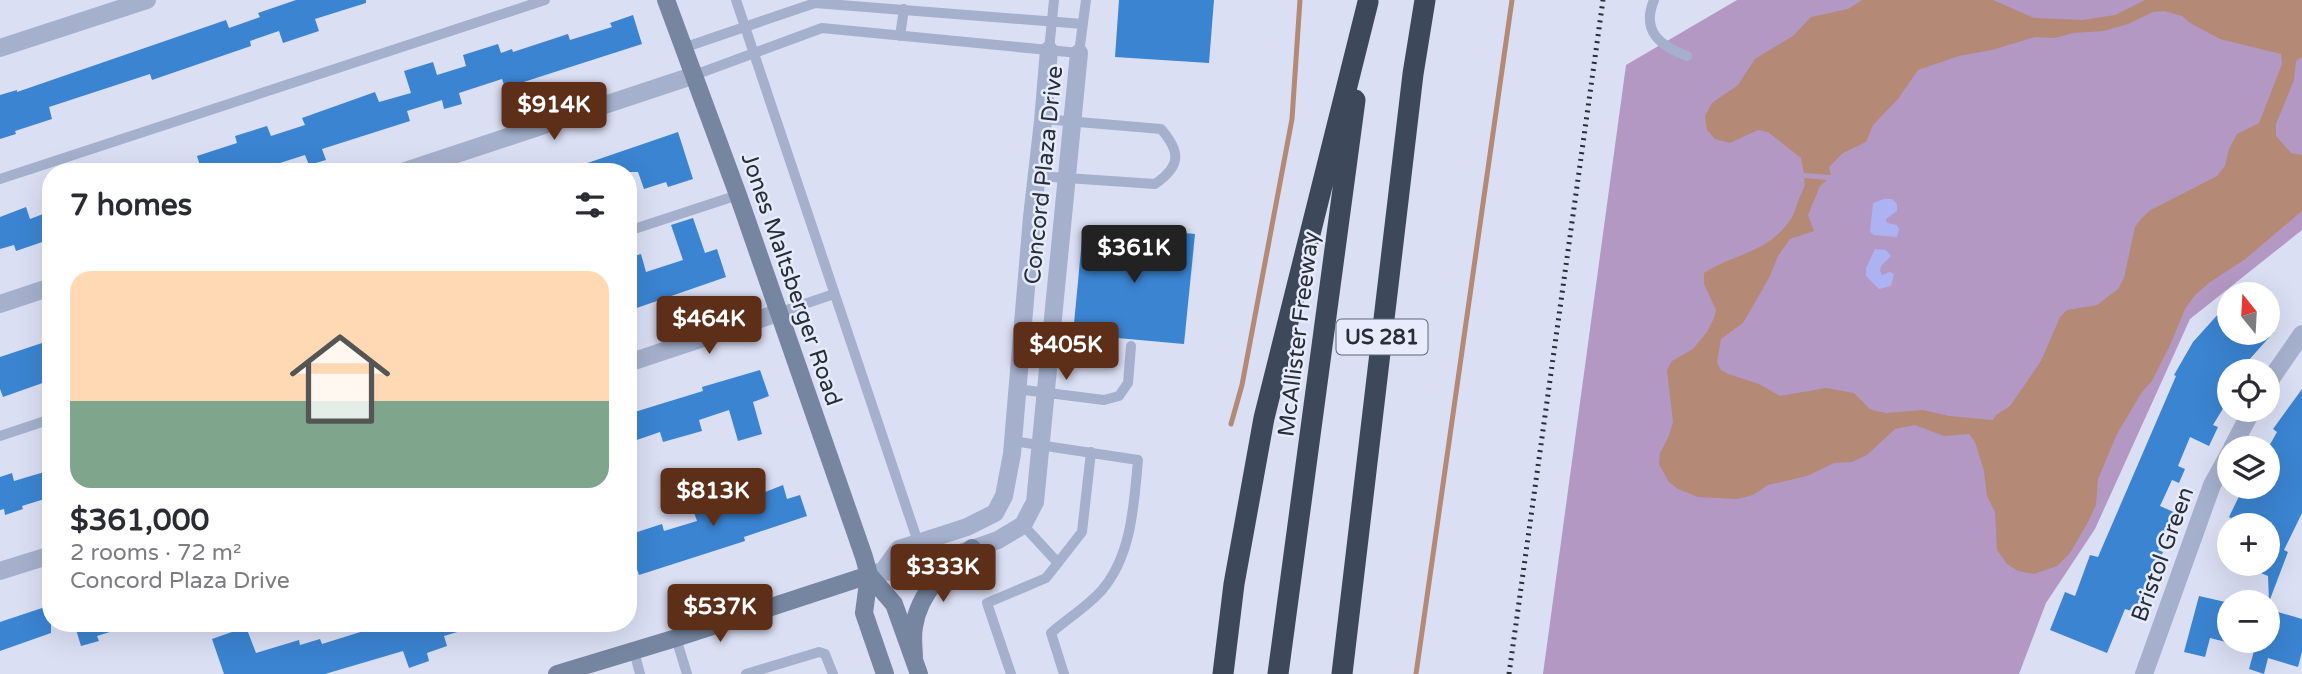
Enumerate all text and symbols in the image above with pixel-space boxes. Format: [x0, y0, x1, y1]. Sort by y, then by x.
street label: Concord Plaza Drive [1019, 64, 1069, 286]
pin: $914K [505, 82, 603, 142]
text: $914K [518, 91, 590, 119]
street label: Jones Maltsberger Road [735, 149, 848, 409]
icon: filters [571, 186, 609, 224]
text: 7 homes [70, 187, 192, 224]
pin: $361K [1085, 226, 1183, 285]
street label: McAllister Freeway [1273, 230, 1325, 438]
text: $361K [1098, 234, 1170, 262]
north arrow [2217, 282, 2280, 345]
map controls [2217, 282, 2280, 653]
pin: $464K [660, 296, 758, 356]
text: $464K [673, 305, 745, 333]
icon: home [277, 316, 403, 442]
road number: US 281 [1336, 320, 1428, 354]
pin: $405K [1017, 322, 1115, 382]
text: $405K [1030, 331, 1102, 359]
button: locate [2217, 359, 2280, 422]
button: layers [2217, 436, 2280, 499]
pin: $813K [664, 468, 762, 528]
text: $813K [677, 477, 749, 505]
street label: Bristol Green [2126, 483, 2200, 626]
text: $361,000 [70, 502, 209, 539]
button: + [2217, 513, 2280, 576]
text: 2 rooms · 72 m² [70, 539, 241, 567]
pin: $333K [894, 544, 992, 604]
text: $333K [907, 553, 979, 581]
text: Concord Plaza Drive [70, 567, 290, 595]
pin: $537K [671, 584, 769, 644]
button: − [2217, 590, 2280, 653]
text: $537K [684, 593, 756, 621]

